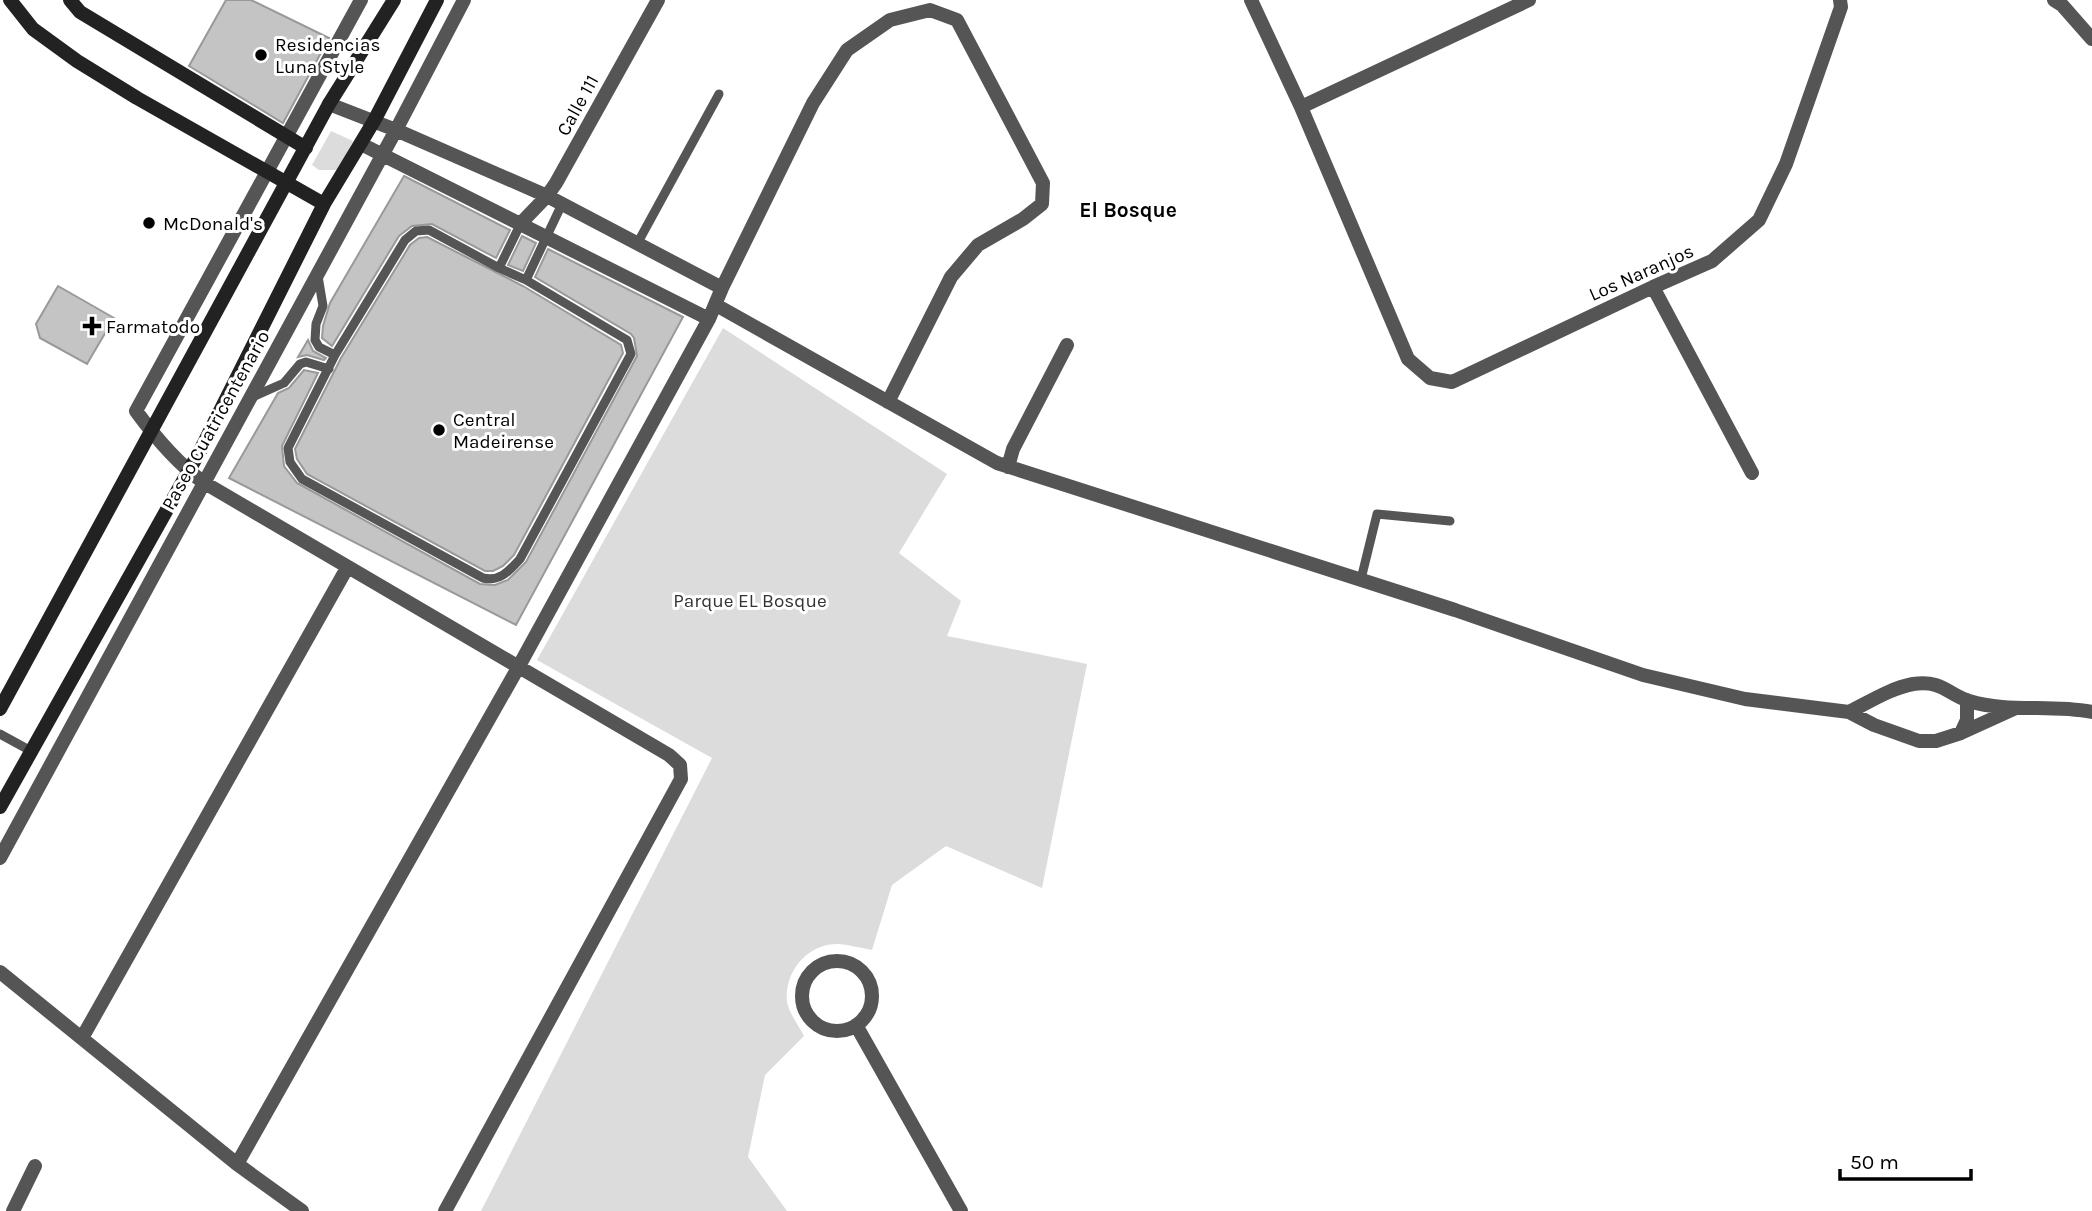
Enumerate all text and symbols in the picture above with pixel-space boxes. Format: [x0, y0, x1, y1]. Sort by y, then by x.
place label: Residencias Luna Style [275, 34, 380, 78]
marker: Residencias Luna Style [253, 47, 269, 63]
street label: Calle 111 [552, 71, 603, 140]
district label: El Bosque [1079, 198, 1177, 223]
place label: McDonald's [163, 213, 263, 235]
marker: McDonald's [141, 215, 157, 231]
street label: Los Naranjos [1586, 240, 1697, 306]
place label: Farmatodo [106, 316, 200, 338]
marker: Farmatodo [84, 318, 100, 334]
street label: Paseo Cuatricentenario [157, 327, 274, 514]
place label: Central Madeirense [453, 409, 554, 453]
marker: Central Madeirense [431, 422, 447, 438]
park label: Parque EL Bosque [673, 590, 827, 612]
scale bar [1840, 1138, 1971, 1182]
text: 50 m [1850, 1150, 1899, 1174]

